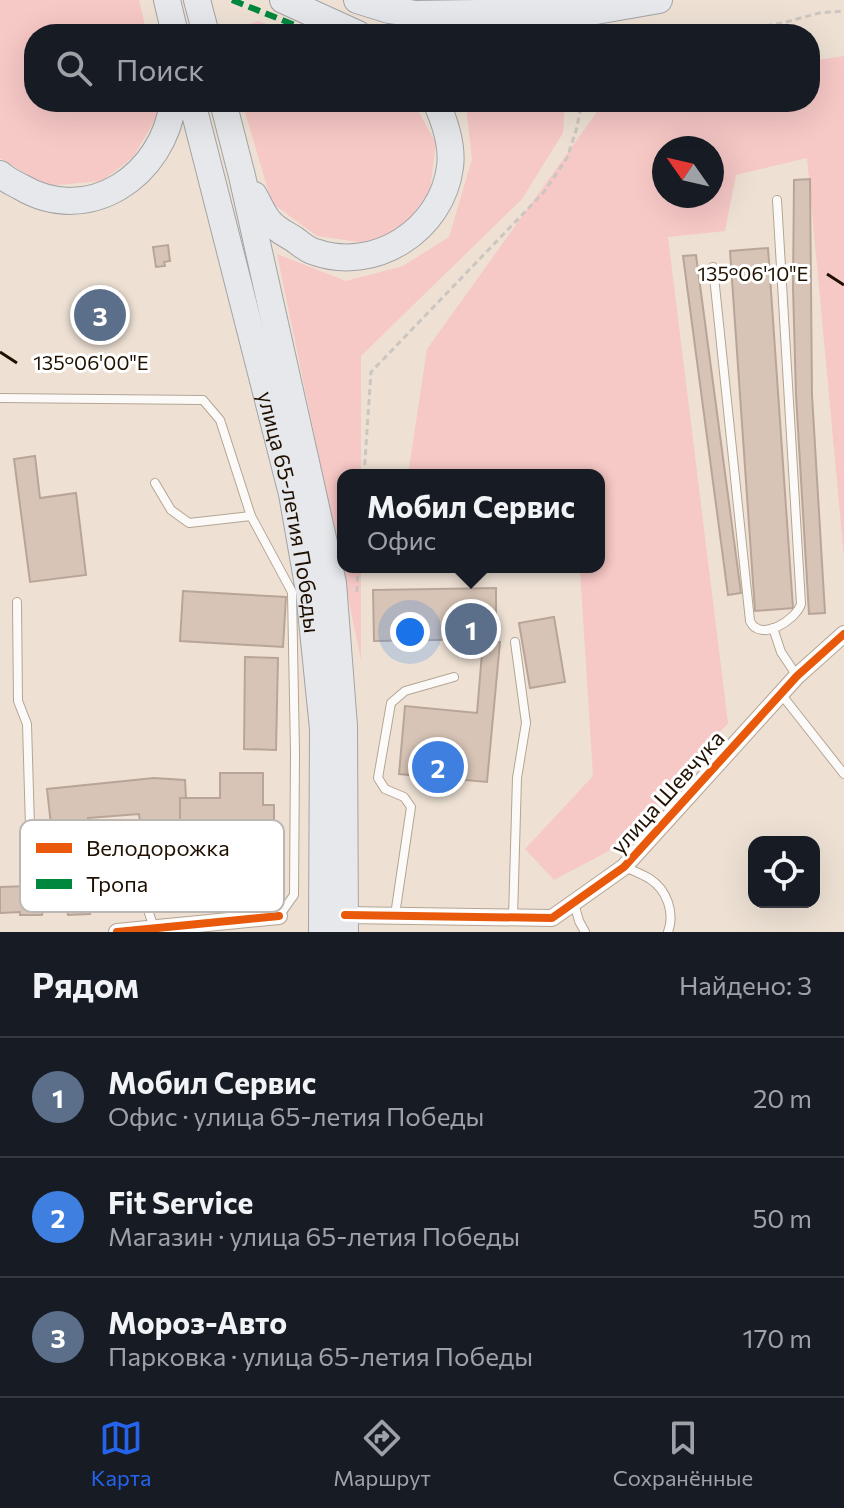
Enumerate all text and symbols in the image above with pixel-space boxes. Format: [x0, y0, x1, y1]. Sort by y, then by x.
search box [24, 24, 820, 112]
icon: search [52, 46, 96, 90]
text: Поиск [116, 50, 204, 87]
north arrow [652, 136, 724, 208]
text: 135°06'10"E [697, 261, 809, 285]
pin: 3 [74, 285, 126, 345]
text: 135°06'00"E [33, 350, 149, 374]
street label: улица 65-летия Победы [253, 388, 327, 634]
popup [337, 469, 605, 573]
text: Мобил Сервис [367, 487, 575, 524]
text: Офис [367, 524, 436, 555]
pin: 1 [445, 599, 497, 659]
your location [390, 612, 430, 652]
street label: улица Шевчука [604, 725, 730, 859]
pin: 2 [412, 737, 464, 797]
legend [20, 820, 284, 912]
text: Велодорожка [86, 834, 230, 861]
map controls [748, 836, 820, 908]
button: locate [748, 836, 820, 908]
text: Тропа [86, 870, 148, 897]
text: Рядом [32, 963, 139, 1005]
text: Найдено: 3 [679, 969, 812, 1000]
text: Мобил Сервис [108, 1063, 316, 1100]
text: 1 [52, 1082, 64, 1113]
text: 20 m [753, 1082, 812, 1113]
text: Офис · улица 65-летия Победы [108, 1100, 484, 1131]
text: Fit Service [108, 1183, 253, 1220]
text: 2 [51, 1202, 65, 1233]
text: 50 m [752, 1202, 812, 1233]
text: Магазин · улица 65-летия Победы [108, 1220, 520, 1251]
text: Мороз-Авто [108, 1303, 287, 1340]
text: 3 [50, 1322, 66, 1353]
text: 170 m [743, 1322, 812, 1353]
text: Парковка · улица 65-летия Победы [108, 1340, 533, 1371]
tab: Карта [91, 1416, 152, 1491]
tab: Маршрут [333, 1416, 431, 1491]
tab: Сохранённые [613, 1416, 753, 1491]

